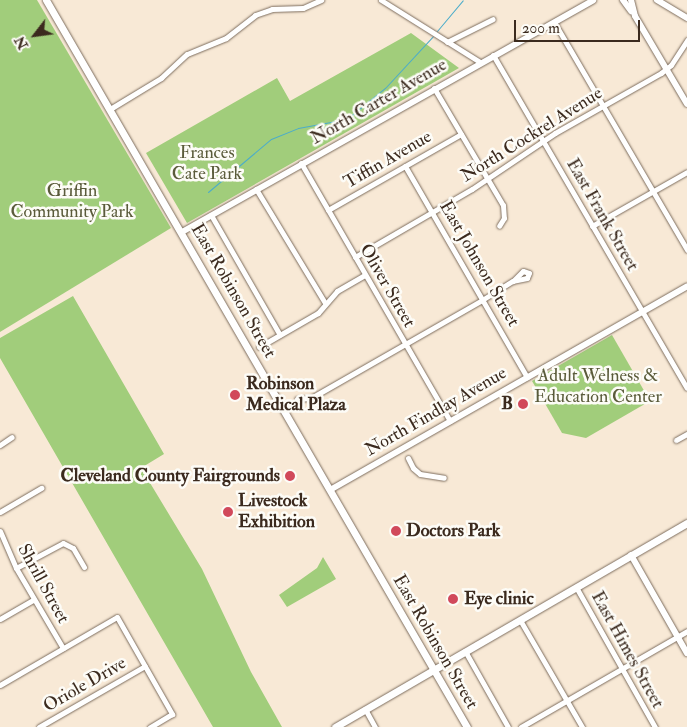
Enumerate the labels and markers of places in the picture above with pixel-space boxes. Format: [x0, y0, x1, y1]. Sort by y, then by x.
place label: Robinson Medical Plaza [246, 374, 346, 416]
marker: Robinson Medical Plaza [228, 388, 242, 402]
place label: B [501, 393, 513, 415]
marker: B [517, 398, 529, 410]
place label: Cleveland County Fairgrounds [60, 465, 280, 487]
marker: Cleveland County Fairgrounds [284, 470, 296, 482]
place label: Livestock Exhibition [238, 491, 315, 534]
marker: Livestock Exhibition [222, 506, 234, 518]
place label: Doctors Park [406, 520, 500, 542]
marker: Doctors Park [390, 525, 402, 537]
place label: Eye clinic [464, 588, 534, 610]
marker: Eye clinic [446, 592, 460, 606]

